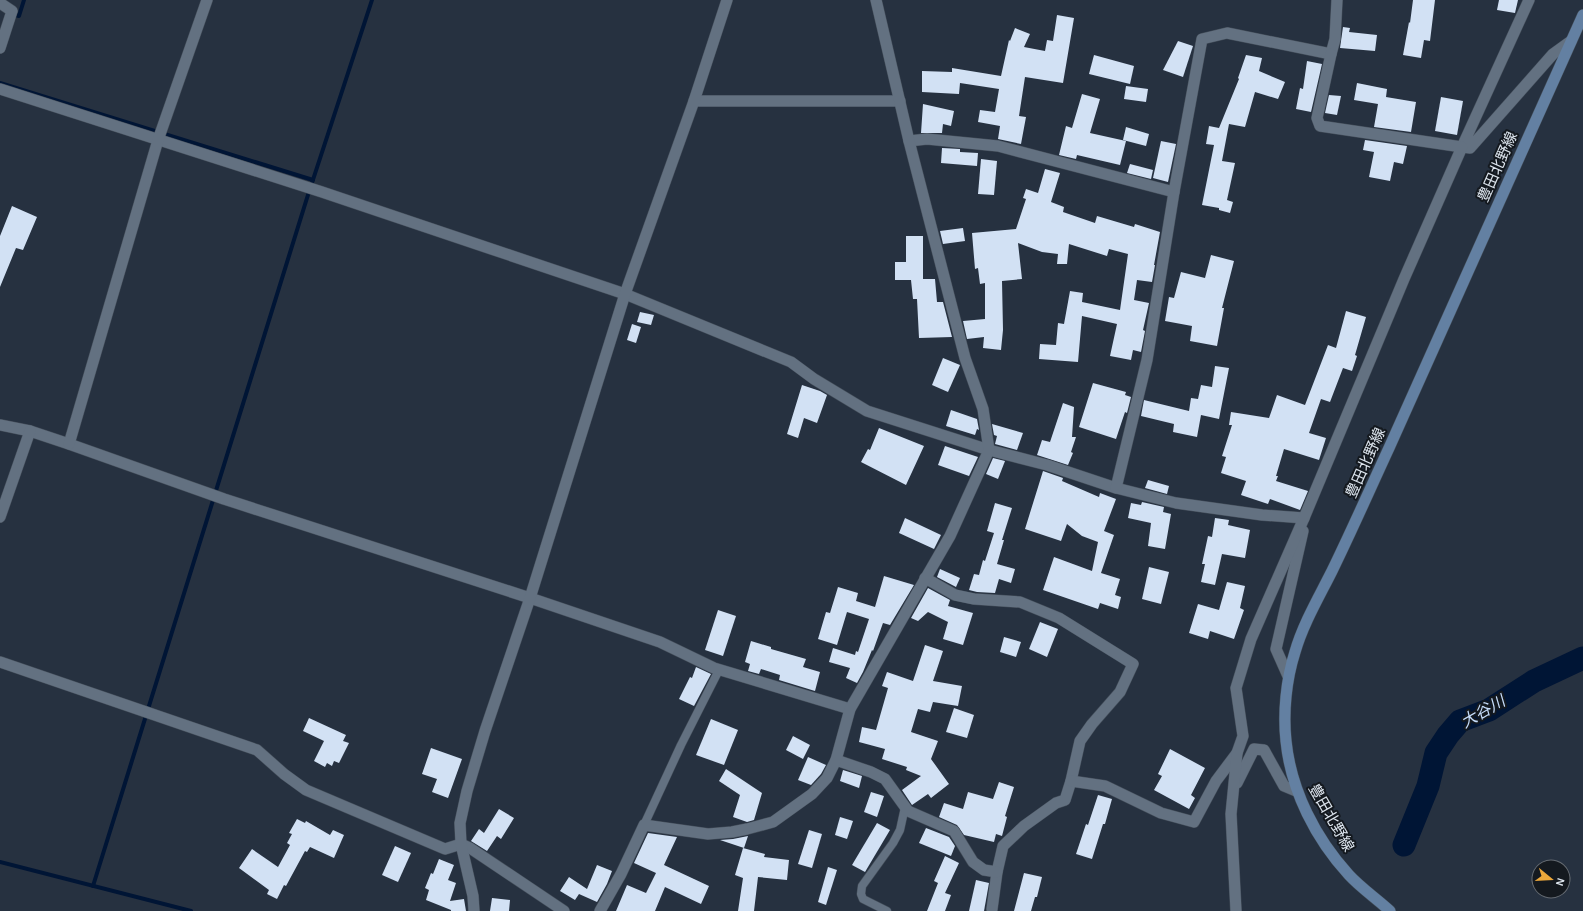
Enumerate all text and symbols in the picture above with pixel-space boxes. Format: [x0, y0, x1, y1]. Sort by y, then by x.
street label: 豊田北野線 [1474, 129, 1520, 204]
street label: 豊田北野線 [1342, 425, 1388, 500]
water label: 大谷川 [1458, 691, 1510, 731]
street label: 豊田北野線 [1306, 781, 1358, 854]
north arrow [1531, 859, 1571, 899]
text: N [1554, 877, 1566, 887]

